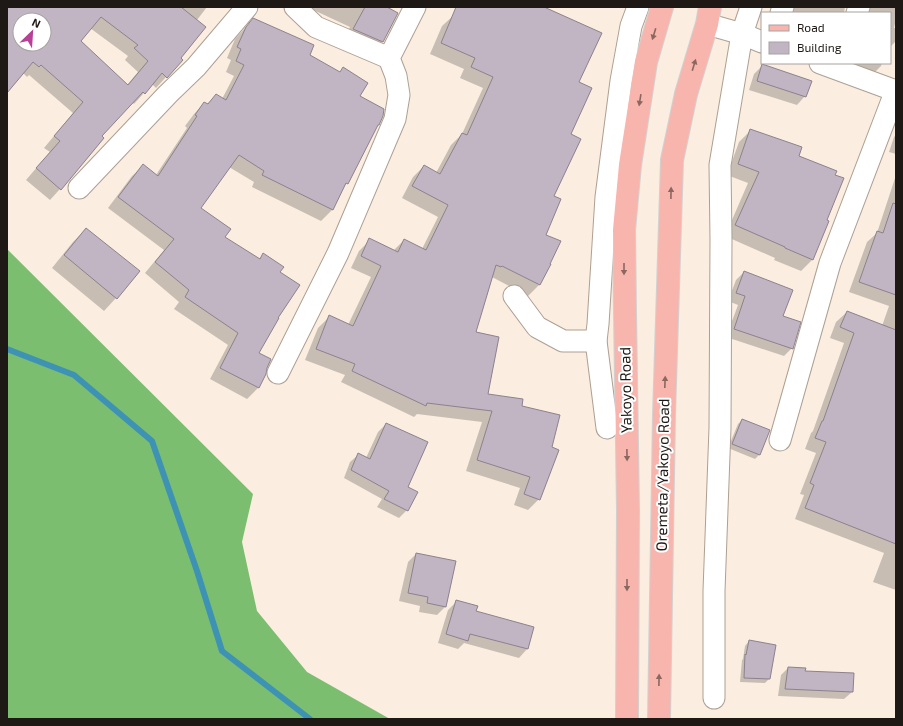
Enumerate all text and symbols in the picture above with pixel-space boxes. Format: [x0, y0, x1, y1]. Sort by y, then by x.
north arrow [12, 12, 52, 52]
legend [761, 12, 891, 64]
text: N [30, 15, 43, 30]
text: Road [797, 20, 825, 34]
one-way arrow [651, 29, 657, 41]
text: Building [797, 40, 842, 54]
one-way arrow [691, 59, 697, 71]
one-way arrow [637, 94, 643, 106]
one-way arrow [668, 186, 674, 199]
one-way arrow [621, 263, 627, 276]
street label: Yakoyo Road [615, 347, 635, 433]
one-way arrow [662, 375, 668, 388]
street label: Oremeta/Yakoyo Road [652, 398, 672, 552]
one-way arrow [624, 449, 630, 462]
one-way arrow [624, 579, 630, 592]
one-way arrow [656, 673, 662, 686]

